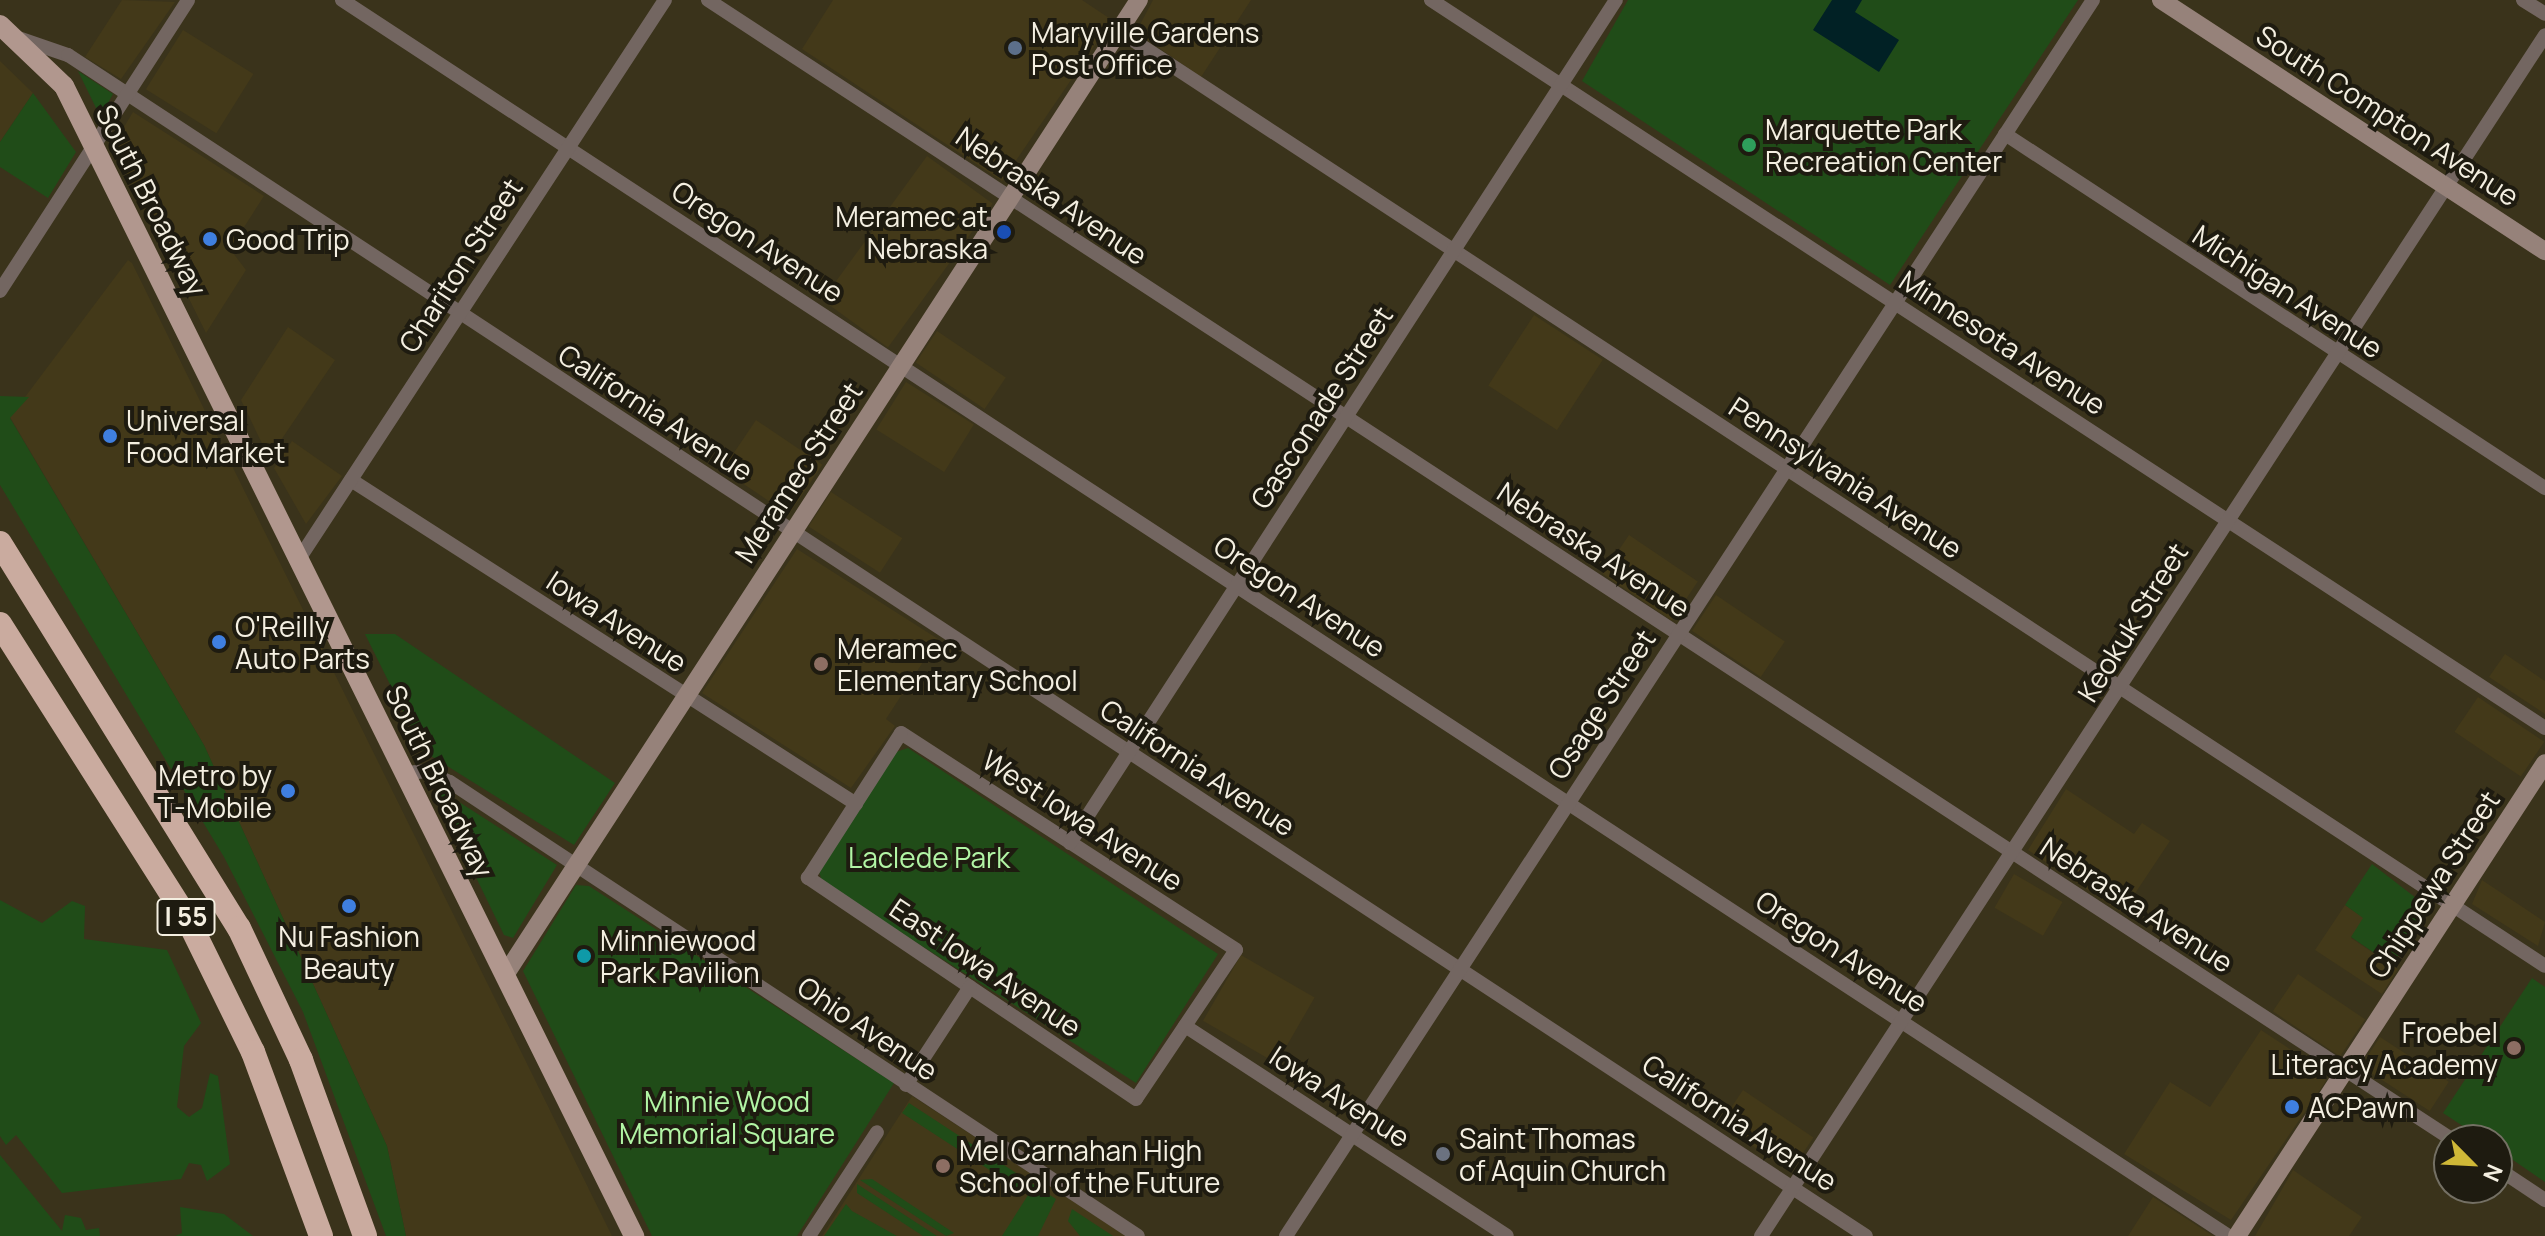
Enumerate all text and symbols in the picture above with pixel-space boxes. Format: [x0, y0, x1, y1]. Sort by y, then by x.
place label: Maryville Gardens Post Office [1031, 15, 1260, 81]
street label: South Compton Avenue [2250, 18, 2526, 212]
marker: Maryville Gardens Post Office [1006, 39, 1024, 57]
street label: South Broadway [89, 99, 215, 301]
place label: Marquette Park Recreation Center [1765, 112, 2002, 178]
street label: Nebraska Avenue [950, 119, 1154, 271]
marker: Marquette Park Recreation Center [1740, 136, 1758, 154]
street label: Chariton Street [391, 172, 529, 358]
street label: Oregon Avenue [666, 173, 850, 309]
place label: Meramec at Nebraska [835, 199, 988, 265]
street label: Michigan Avenue [2187, 217, 2389, 365]
place label: Good Trip [226, 222, 350, 256]
marker: Meramec at Nebraska [995, 223, 1013, 241]
marker: Good Trip [201, 230, 219, 248]
street label: Minnesota Avenue [1894, 263, 2112, 421]
street label: Gasconade Street [1243, 299, 1399, 515]
street label: California Avenue [553, 337, 759, 487]
street label: Meramec Street [727, 375, 869, 569]
street label: Pennsylvania Avenue [1723, 389, 1969, 565]
place label: Universal Food Market [126, 403, 285, 469]
marker: Universal Food Market [101, 427, 119, 445]
street label: Nebraska Avenue [1491, 474, 1697, 624]
street label: Oregon Avenue [1208, 528, 1392, 664]
street label: Keokuk Street [2070, 536, 2194, 708]
street label: Iowa Avenue [541, 563, 693, 679]
place label: O'Reilly Auto Parts [235, 609, 370, 675]
street label: Osage Street [1540, 623, 1662, 785]
place label: Meramec Elementary School [837, 631, 1078, 697]
marker: O'Reilly Auto Parts [210, 633, 228, 651]
marker: Meramec Elementary School [812, 655, 830, 673]
street label: South Broadway [379, 679, 501, 883]
street label: California Avenue [1095, 692, 1301, 842]
street label: West Iowa Avenue [976, 743, 1190, 897]
place label: Metro by T-Mobile [157, 758, 272, 824]
marker: Metro by T-Mobile [279, 782, 297, 800]
street label: Chippewa Street [2360, 784, 2506, 984]
street label: Nebraska Avenue [2034, 829, 2240, 979]
park label: Laclede Park [848, 840, 1010, 874]
street label: Oregon Avenue [1750, 883, 1934, 1019]
street label: East Iowa Avenue [884, 891, 1088, 1043]
road number: I 55 [156, 895, 216, 939]
marker: Nu Fashion Beauty [340, 897, 358, 915]
place label: Nu Fashion Beauty [278, 919, 420, 985]
place label: Minniewood Park Pavilion [600, 923, 760, 989]
marker: Minniewood Park Pavilion [575, 947, 593, 965]
street label: Ohio Avenue [792, 969, 944, 1087]
place label: Froebel Literacy Academy [2271, 1015, 2498, 1081]
street label: Iowa Avenue [1264, 1038, 1416, 1154]
marker: Froebel Literacy Academy [2505, 1039, 2523, 1057]
street label: California Avenue [1637, 1047, 1843, 1197]
park label: Minnie Wood Memorial Square [619, 1084, 835, 1150]
place label: ACPawn [2308, 1090, 2415, 1124]
marker: ACPawn [2283, 1098, 2301, 1116]
place label: Saint Thomas of Aquin Church [1459, 1121, 1666, 1187]
north arrow [2433, 1124, 2513, 1204]
place label: Mel Carnahan High School of the Future [959, 1133, 1220, 1199]
marker: Saint Thomas of Aquin Church [1434, 1145, 1452, 1163]
marker: Mel Carnahan High School of the Future [934, 1157, 952, 1175]
text: N [2476, 1160, 2510, 1186]

